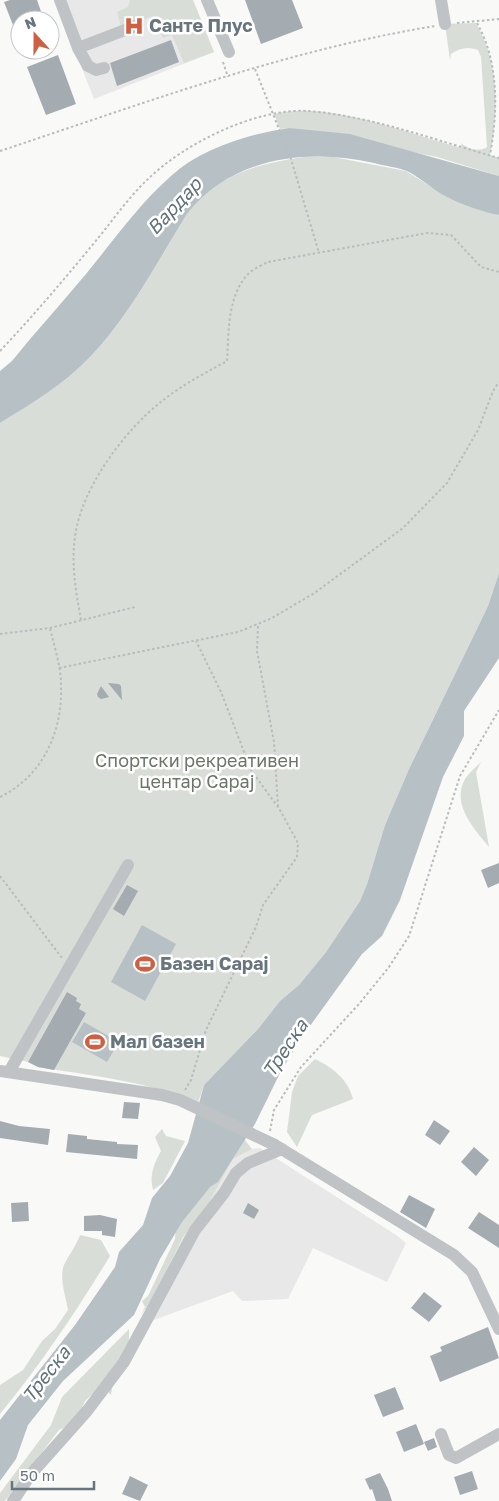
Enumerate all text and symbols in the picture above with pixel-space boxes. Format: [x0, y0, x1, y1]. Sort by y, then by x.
north arrow [10, 10, 60, 60]
text: N [22, 13, 38, 32]
place label: Санте Плус [149, 14, 253, 36]
hospital icon: Санте Плус [123, 15, 145, 37]
water label: Вардар [142, 172, 206, 239]
park label: Спортски рекреативен центар Сарај [95, 749, 299, 792]
place label: Базен Сарај [160, 952, 269, 974]
sports icon: Базен Сарај [134, 953, 156, 975]
water label: Треска [257, 1013, 313, 1081]
place label: Мал базен [110, 1030, 205, 1052]
sports icon: Мал базен [84, 1031, 106, 1053]
water label: Треска [17, 1340, 75, 1406]
scale bar [12, 1458, 95, 1490]
text: 50 m [20, 1466, 55, 1484]

